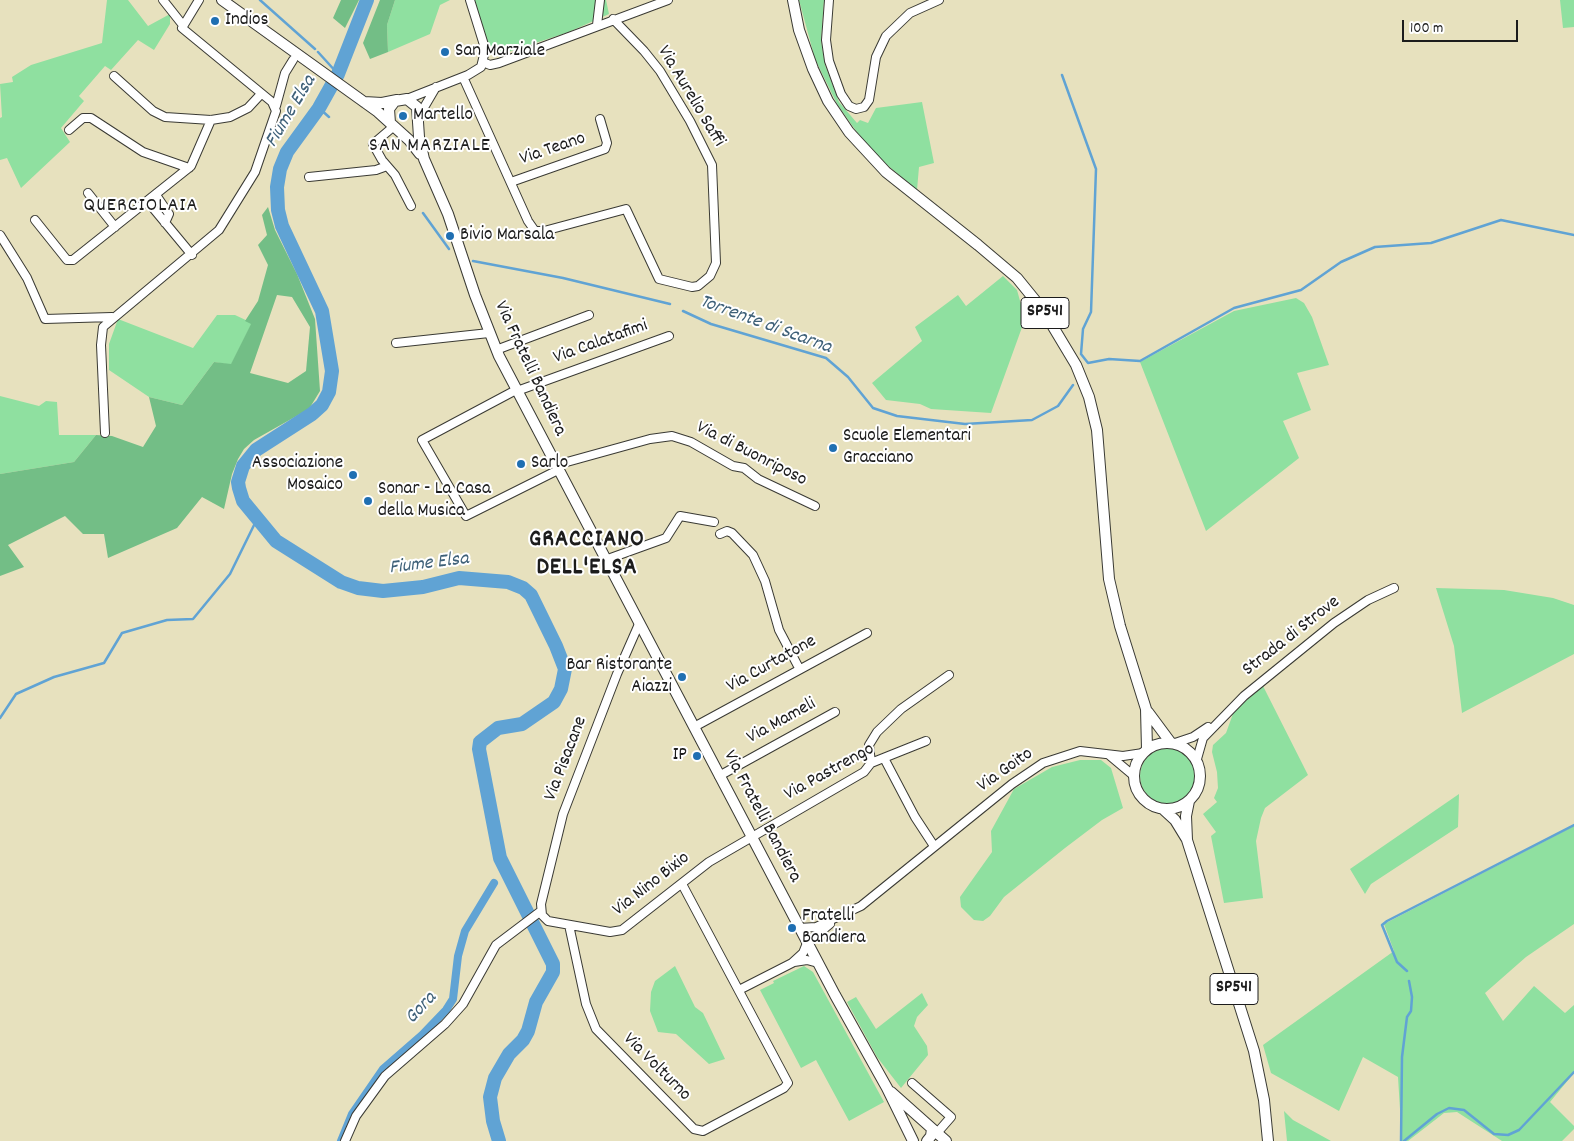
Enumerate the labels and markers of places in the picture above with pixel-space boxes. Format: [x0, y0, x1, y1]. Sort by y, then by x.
place label: Indios [225, 10, 269, 32]
marker: Indios [209, 15, 221, 27]
place label: San Marziale [455, 41, 545, 63]
marker: San Marziale [439, 46, 451, 58]
place label: Martello [413, 105, 473, 127]
marker: Martello [397, 110, 409, 122]
place label: Bivio Marsala [460, 225, 554, 247]
marker: Bivio Marsala [444, 230, 456, 242]
place label: Scuole Elementari Gracciano [843, 426, 971, 470]
marker: Scuole Elementari Gracciano [827, 442, 839, 454]
place label: Associazione Mosaico [252, 453, 343, 497]
place label: Sarlo [531, 453, 568, 475]
marker: Sarlo [515, 458, 527, 470]
marker: Associazione Mosaico [347, 469, 359, 481]
place label: Sonar - La Casa della Musica [378, 479, 491, 523]
marker: Sonar - La Casa della Musica [362, 495, 374, 507]
place label: Bar Ristorante Aiazzi [566, 655, 672, 699]
marker: Bar Ristorante Aiazzi [676, 671, 688, 683]
place label: IP [672, 745, 687, 767]
marker: IP [691, 750, 703, 762]
place label: Fratelli Bandiera [802, 906, 865, 950]
marker: Fratelli Bandiera [786, 922, 798, 934]

